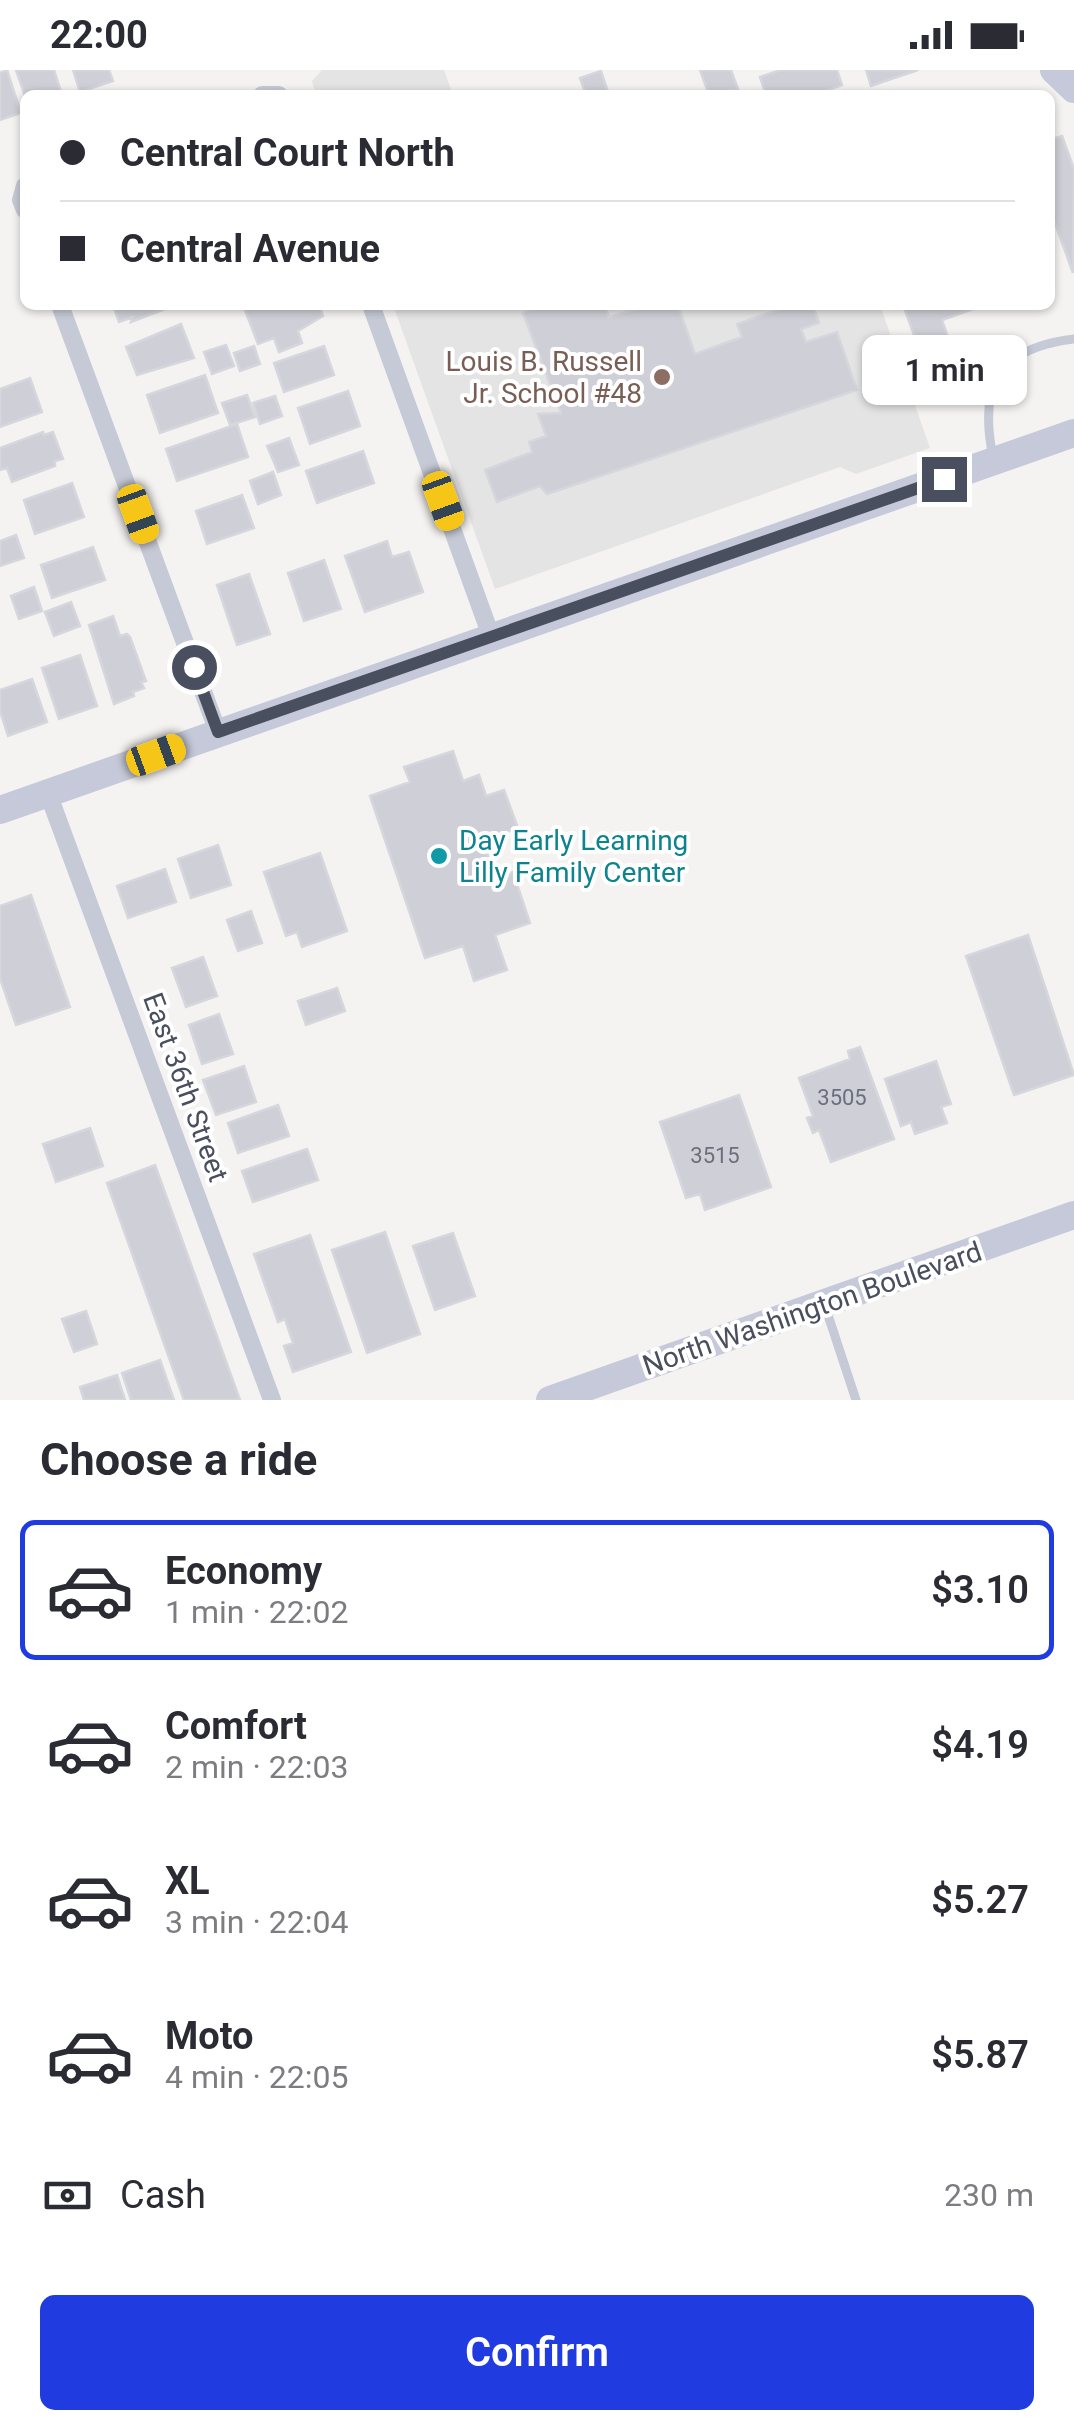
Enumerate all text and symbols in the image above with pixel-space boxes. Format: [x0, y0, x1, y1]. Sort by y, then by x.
text: 22:00 [50, 13, 148, 57]
text: Central Court North [120, 131, 455, 175]
text: Central Avenue [120, 227, 380, 271]
callout: 1 min [862, 334, 1026, 404]
place label: Louis B. Russell Jr. School #48 [445, 345, 642, 410]
text: 1 min [904, 351, 985, 389]
marker: Louis B. Russell Jr. School #48 [651, 366, 673, 388]
route end [922, 457, 967, 502]
car [419, 468, 467, 534]
car [114, 481, 162, 547]
route start [172, 645, 217, 690]
car [123, 731, 189, 779]
place label: Day Early Learning Lilly Family Center [459, 824, 688, 889]
marker: Day Early Learning Lilly Family Center [428, 845, 450, 867]
street label: East 36th Street [136, 988, 235, 1186]
house number: 3505 [817, 1085, 867, 1110]
house number: 3515 [690, 1143, 740, 1168]
street label: North Washington Boulevard [638, 1235, 986, 1382]
text: Choose a ride [40, 1433, 317, 1486]
icon: car [45, 1545, 135, 1635]
text: Economy [165, 1549, 322, 1593]
text: $3.10 [931, 1568, 1029, 1612]
text: 1 min · 22:02 [165, 1593, 348, 1631]
icon: car [45, 1700, 135, 1790]
text: Comfort [165, 1704, 307, 1748]
text: $4.19 [931, 1723, 1029, 1767]
text: 2 min · 22:03 [165, 1748, 348, 1786]
icon: car [45, 1855, 135, 1945]
text: XL [165, 1859, 210, 1903]
text: $5.27 [931, 1878, 1029, 1922]
text: 3 min · 22:04 [165, 1903, 348, 1941]
icon: car [45, 2010, 135, 2100]
text: Moto [165, 2014, 254, 2058]
text: $5.87 [931, 2033, 1029, 2077]
text: 4 min · 22:05 [165, 2058, 348, 2096]
icon: cash [40, 2168, 95, 2223]
text: Cash [120, 2173, 206, 2217]
text: 230 m [944, 2176, 1034, 2214]
button: Confirm [40, 2295, 1034, 2410]

